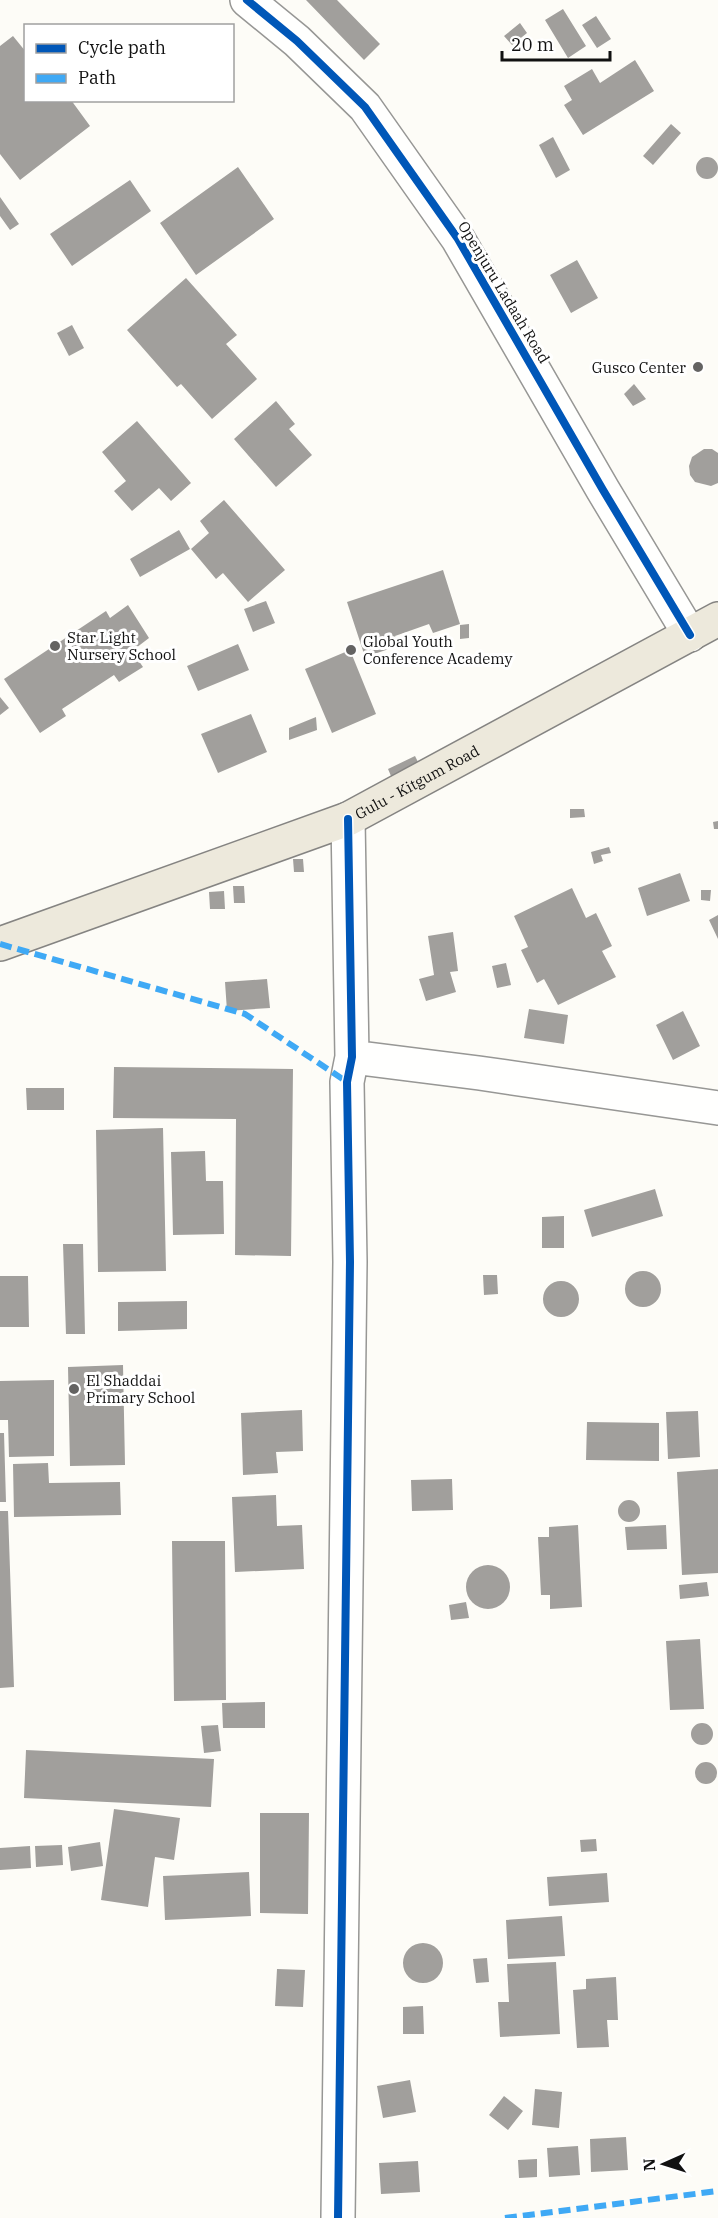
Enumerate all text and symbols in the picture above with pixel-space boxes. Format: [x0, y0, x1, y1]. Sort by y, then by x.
legend [24, 24, 234, 102]
scale bar [502, 24, 610, 62]
text: 20 m [511, 33, 554, 56]
text: Cycle path [78, 36, 166, 59]
text: Path [78, 66, 116, 89]
street label: Openjuru Ladaah Road [454, 217, 554, 367]
place label: Gusco Center [592, 358, 686, 377]
marker: Gusco Center [691, 360, 705, 374]
place label: Star Light Nursery School [67, 628, 176, 664]
place label: Global Youth Conference Academy [363, 632, 512, 668]
marker: Star Light Nursery School [48, 639, 62, 653]
marker: Global Youth Conference Academy [344, 643, 358, 657]
street label: Gulu - Kitgum Road [351, 741, 482, 823]
place label: El Shaddai Primary School [86, 1371, 195, 1407]
marker: El Shaddai Primary School [67, 1382, 81, 1396]
north arrow [634, 2134, 694, 2194]
text: N [639, 2158, 659, 2172]

